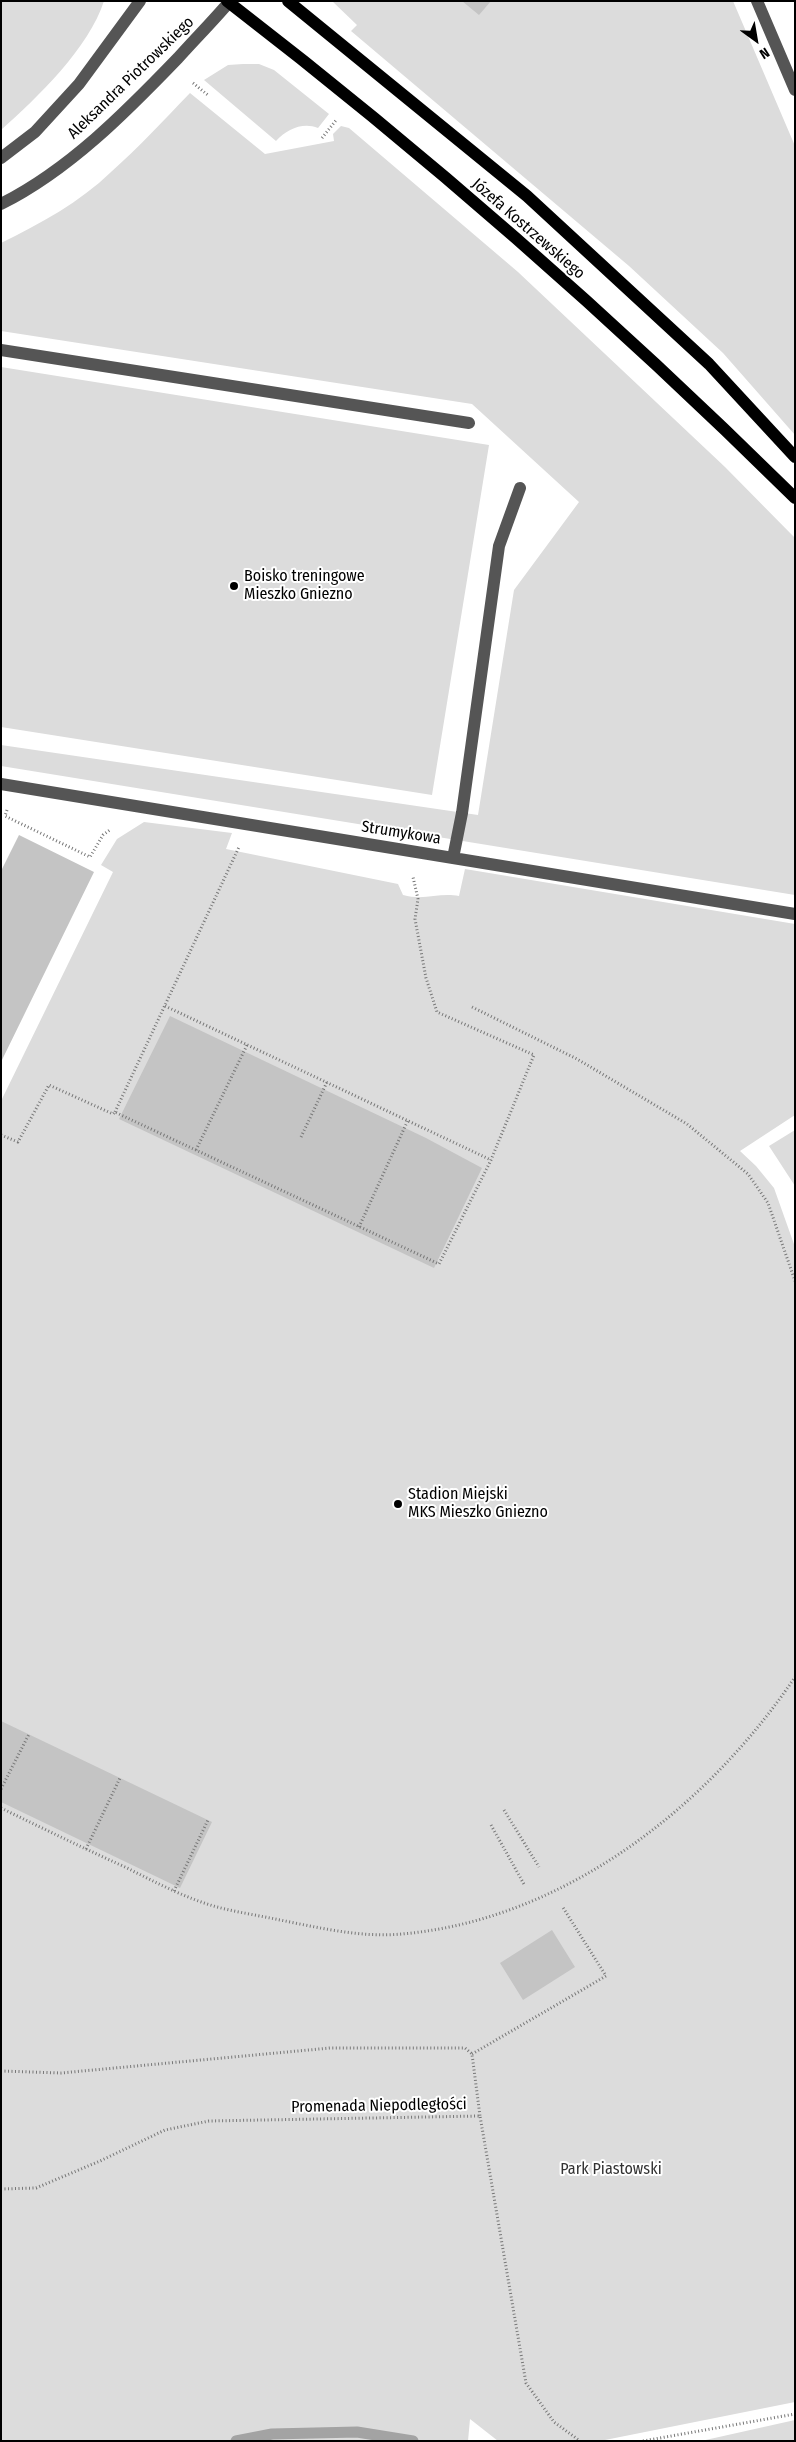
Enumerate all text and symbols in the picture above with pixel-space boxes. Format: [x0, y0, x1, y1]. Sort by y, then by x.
street label: Aleksandra Piotrowskiego [64, 13, 198, 143]
north arrow [731, 15, 781, 65]
text: N [756, 44, 772, 63]
street label: Józefa Kostrzewskiego [468, 175, 588, 283]
place label: Boisko treningowe Mieszko Gniezno [244, 567, 365, 605]
marker: Boisko treningowe Mieszko Gniezno [228, 580, 240, 592]
street label: Strumykowa [360, 817, 442, 849]
place label: Stadion Miejski MKS Mieszko Gniezno [408, 1485, 548, 1523]
marker: Stadion Miejski MKS Mieszko Gniezno [392, 1498, 404, 1510]
street label: Promenada Niepodległości [291, 2095, 467, 2117]
park label: Park Piastowski [560, 2160, 662, 2180]

